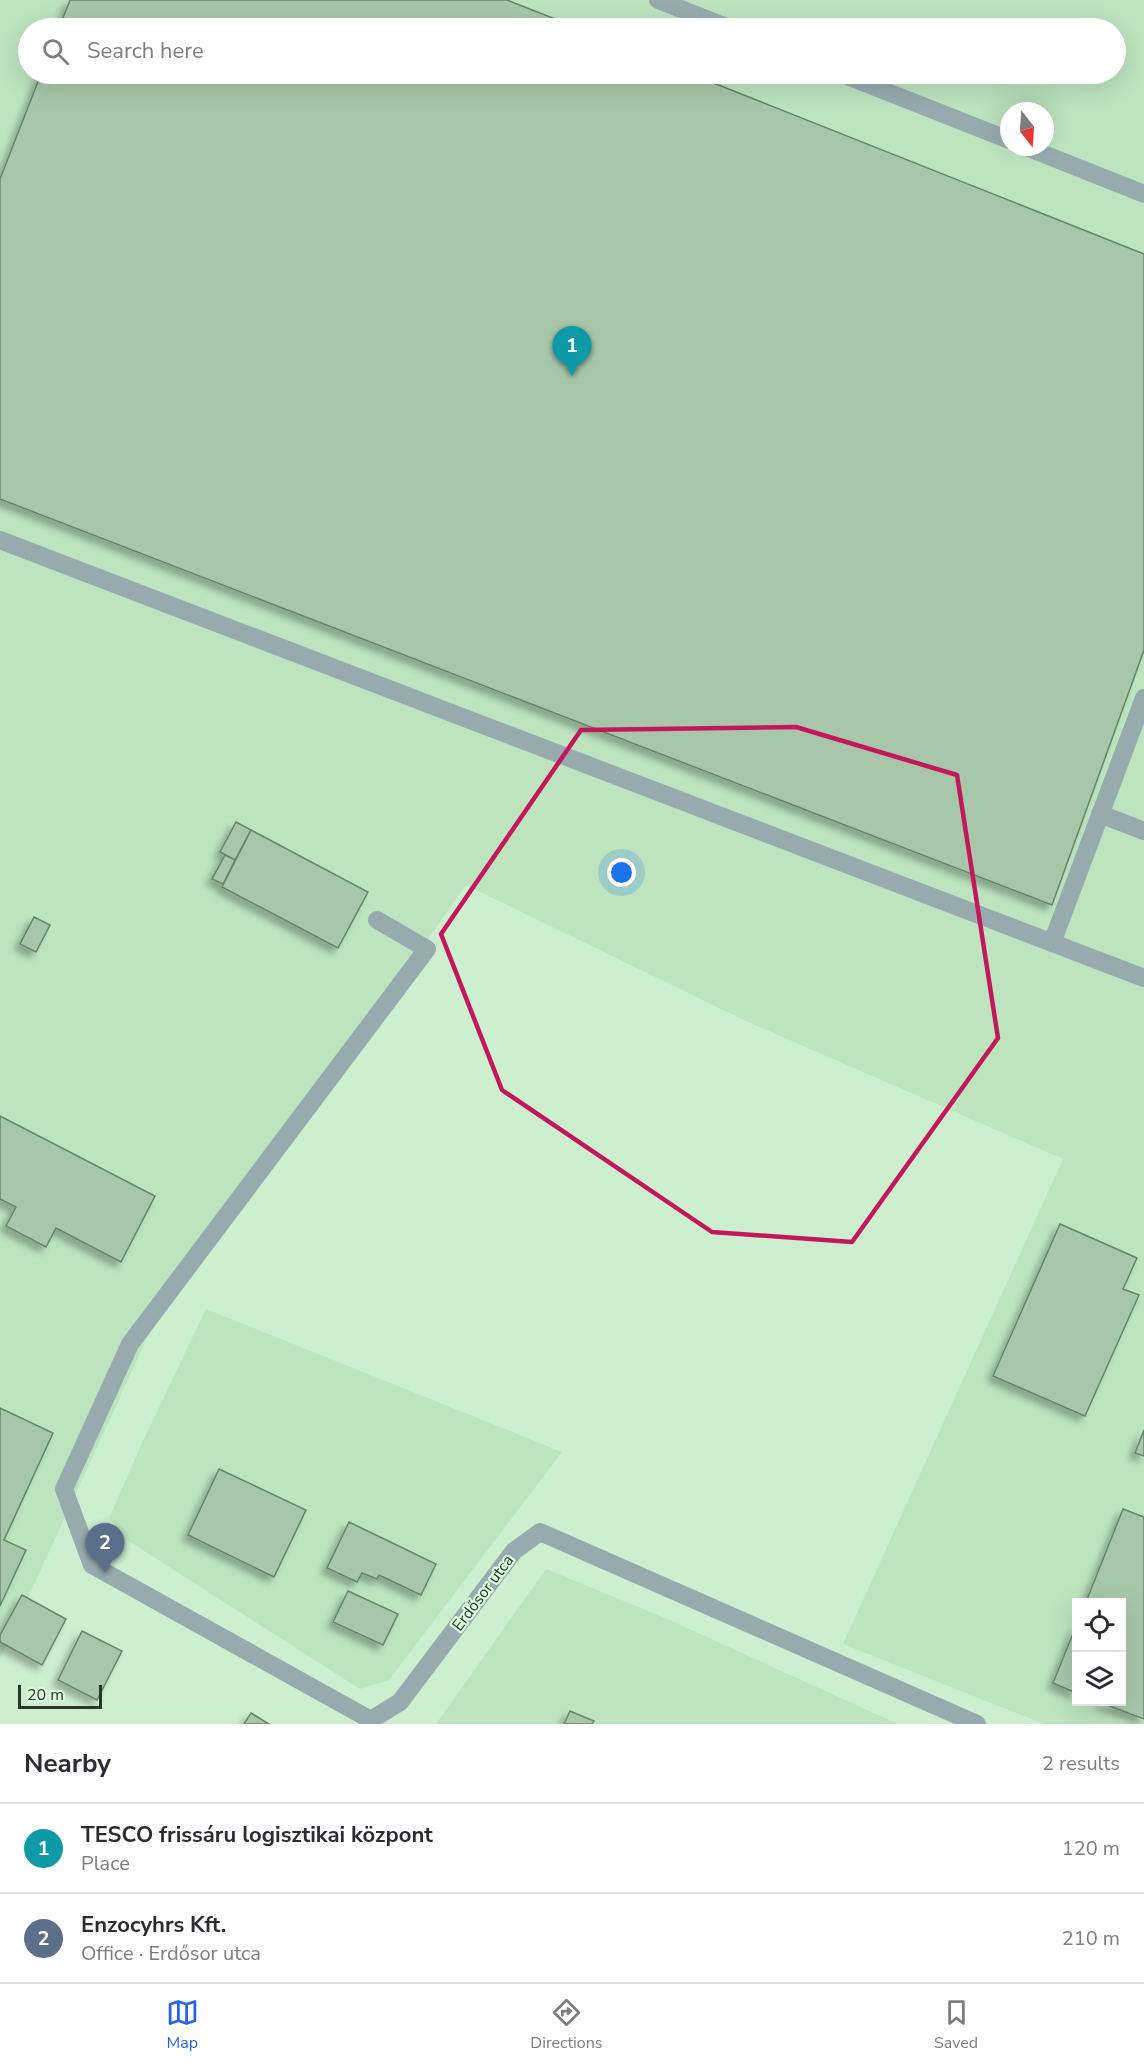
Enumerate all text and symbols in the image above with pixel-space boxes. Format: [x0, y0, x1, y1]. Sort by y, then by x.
search box [18, 18, 1126, 84]
icon: search [39, 35, 72, 68]
text: Search here [87, 36, 204, 66]
north arrow [1000, 102, 1054, 156]
pin: 1 [552, 326, 592, 376]
your location [607, 858, 636, 887]
pin: 2 [86, 1524, 124, 1573]
street label: Erdősor utca [447, 1550, 519, 1636]
map controls [1072, 1598, 1126, 1706]
button: locate [1072, 1598, 1126, 1652]
button: layers [1072, 1652, 1126, 1706]
scale bar [18, 1682, 102, 1710]
text: 20 m [27, 1684, 64, 1706]
text: Nearby [24, 1746, 111, 1781]
text: 2 results [1042, 1750, 1120, 1777]
text: TESCO frissáru logisztikai központ [81, 1820, 433, 1850]
text: 1 [38, 1835, 50, 1862]
text: 120 m [1062, 1835, 1120, 1862]
text: Place [81, 1850, 130, 1877]
text: Enzocyhrs Kft. [81, 1910, 226, 1940]
text: 2 [38, 1925, 50, 1952]
text: 210 m [1062, 1925, 1120, 1952]
text: Office · Erdősor utca [81, 1940, 261, 1967]
tab: Map [166, 1996, 199, 2054]
tab: Directions [530, 1996, 602, 2054]
tab: Saved [934, 1996, 978, 2054]

